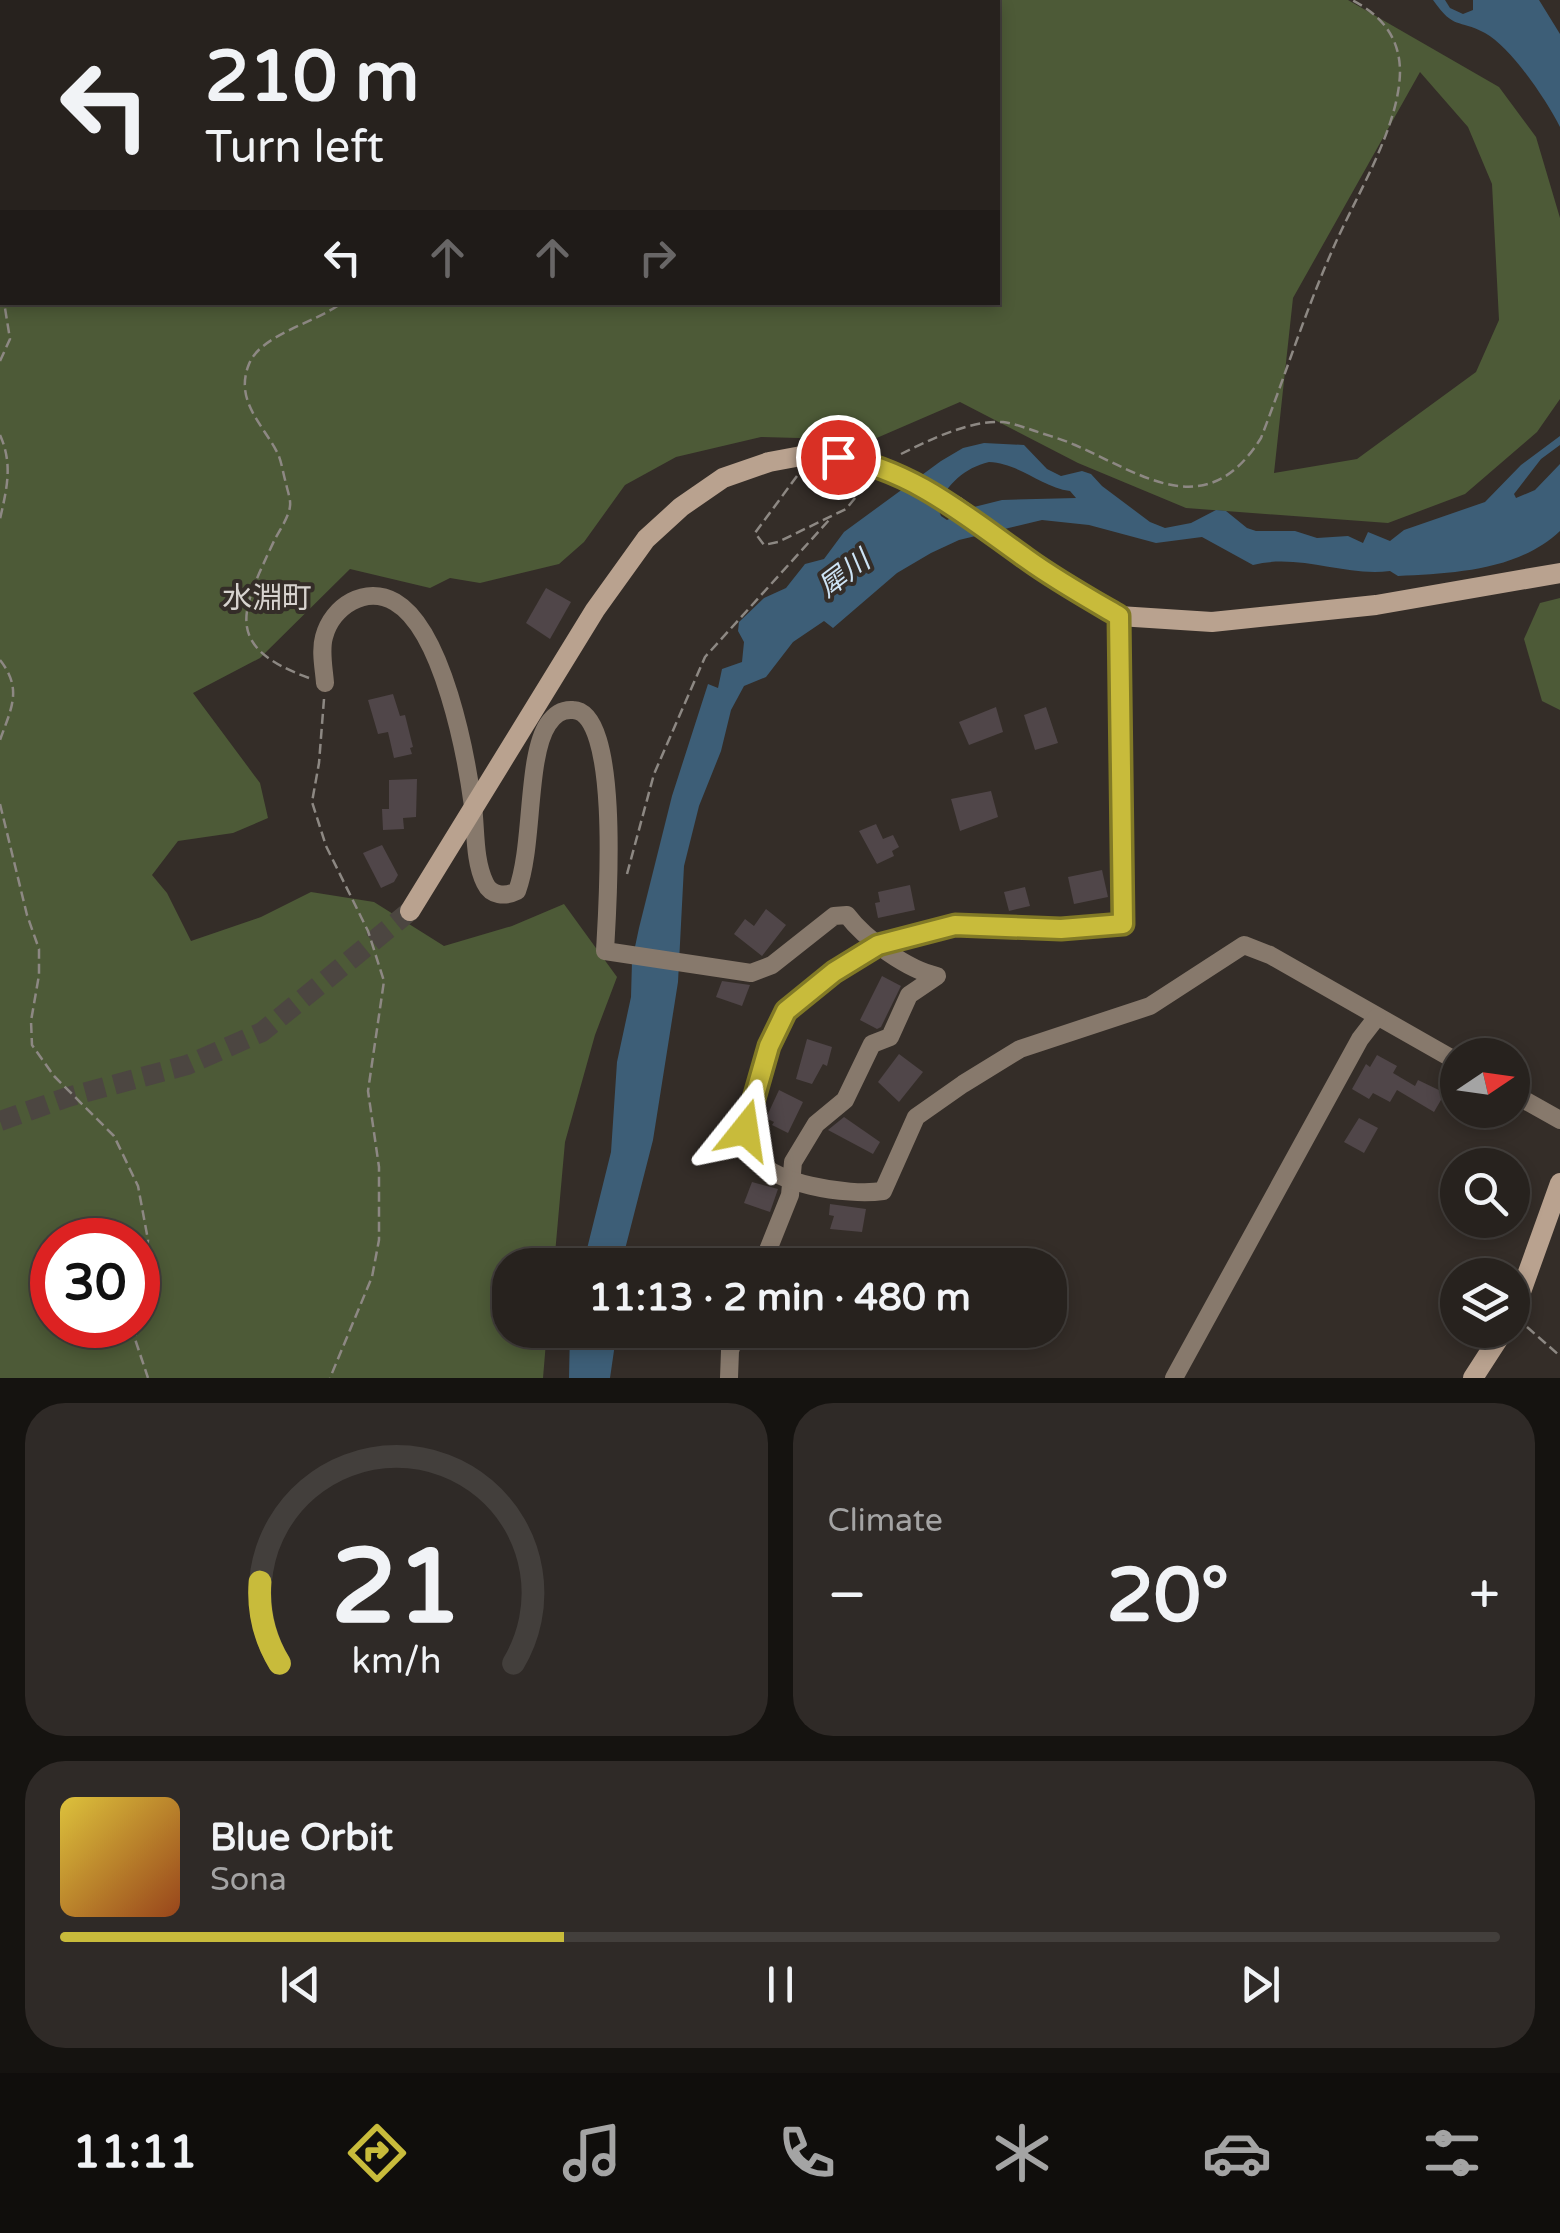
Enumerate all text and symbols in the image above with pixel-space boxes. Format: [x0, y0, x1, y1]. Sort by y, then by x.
text: 210 m [205, 36, 419, 120]
icon: left [40, 40, 170, 170]
text: Turn left [205, 121, 384, 175]
icon: left [315, 230, 370, 285]
icon: ahead [420, 230, 475, 285]
icon: ahead [525, 230, 580, 285]
icon: right [630, 230, 685, 285]
pin [796, 415, 881, 500]
icon: arrive [811, 430, 866, 485]
water label: 犀川 [811, 542, 879, 604]
district label: 水淵町 [222, 580, 312, 617]
north arrow [1440, 1038, 1530, 1128]
map controls [1440, 1038, 1530, 1348]
position arrow [693, 1078, 797, 1182]
button: search [1440, 1148, 1530, 1238]
speed limit sign: 30 [30, 1218, 160, 1348]
button: layers [1440, 1258, 1530, 1348]
text: 11:13 · 2 min · 480 m [588, 1275, 971, 1321]
text: Climate [828, 1502, 943, 1540]
text: 21 [331, 1526, 462, 1651]
text: 20° [1107, 1551, 1229, 1641]
text: − [828, 1563, 867, 1629]
text: + [1469, 1563, 1500, 1629]
text: km/h [351, 1640, 441, 1683]
text: Blue Orbit [210, 1815, 393, 1861]
text: Sona [210, 1861, 287, 1899]
icon: previous [273, 1957, 328, 2012]
icon: pause [753, 1957, 808, 2012]
icon: next [1233, 1957, 1288, 2012]
icon: directions [342, 2118, 412, 2188]
icon: music [557, 2118, 627, 2188]
icon: phone [772, 2118, 842, 2188]
icon: climate [987, 2118, 1057, 2188]
icon: car [1202, 2118, 1272, 2188]
icon: filters [1417, 2118, 1487, 2188]
text: 11:11 [73, 2126, 197, 2180]

